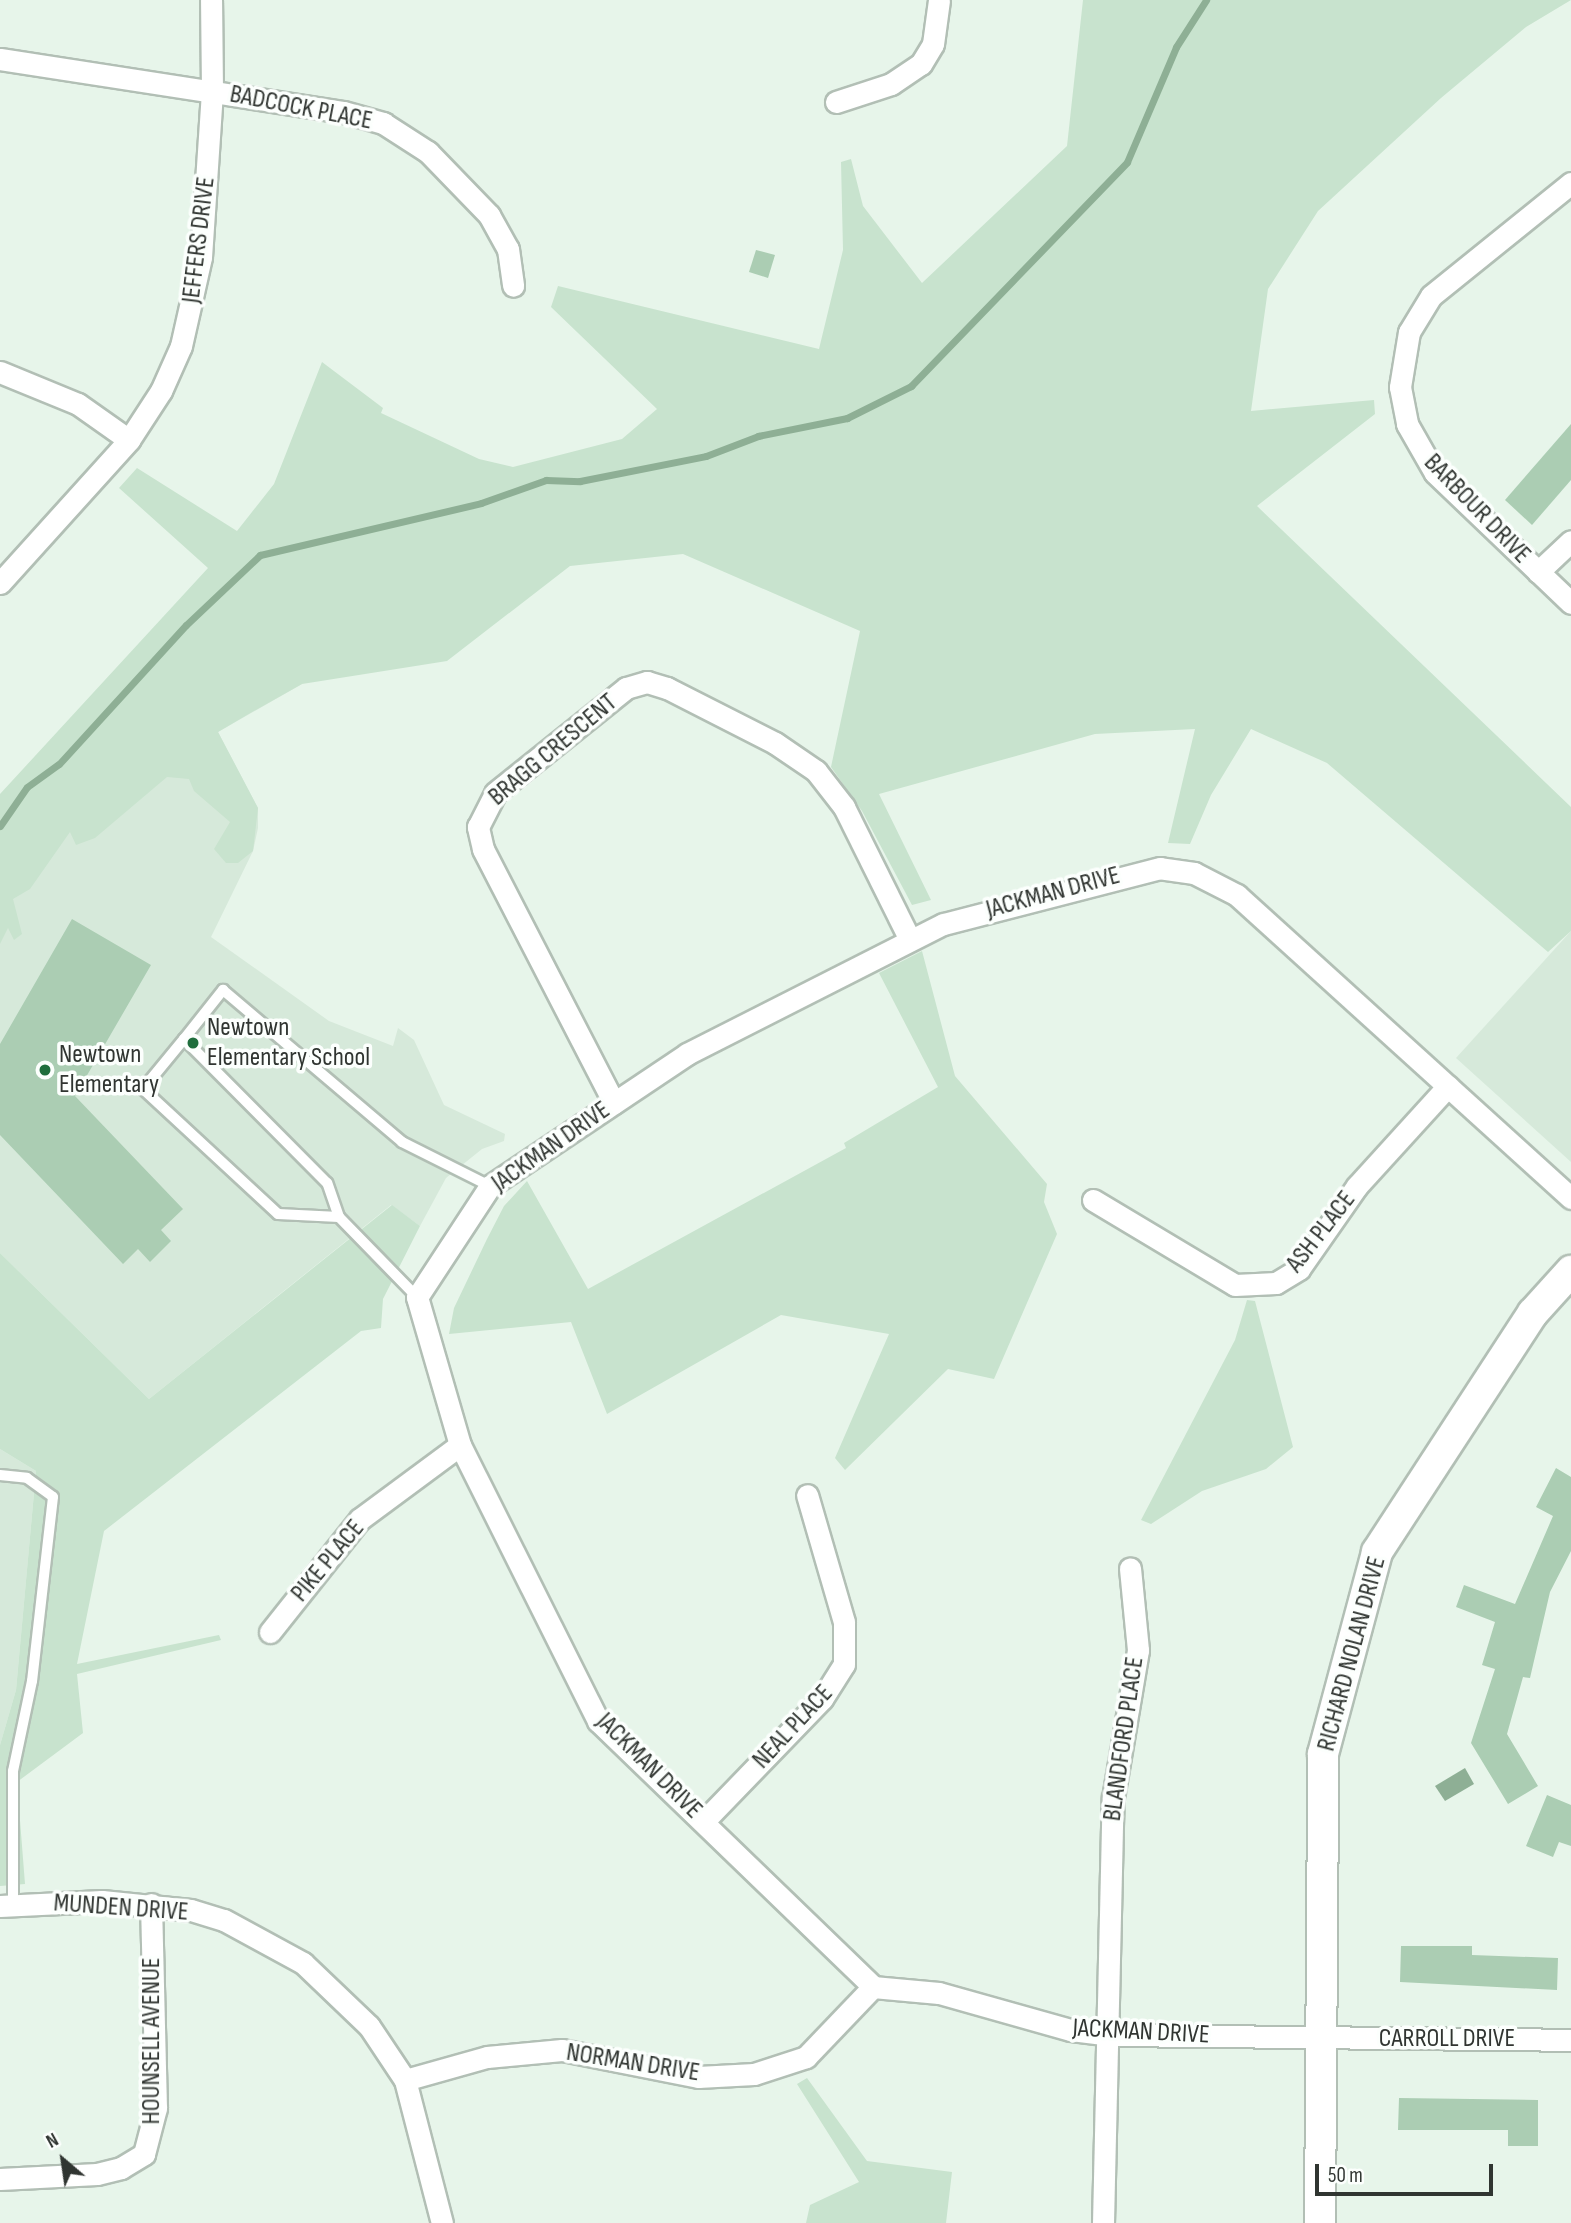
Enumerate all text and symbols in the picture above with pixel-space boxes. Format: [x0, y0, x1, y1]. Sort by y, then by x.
street label: BADCOCK PLACE [227, 79, 375, 137]
street label: JEFFERS DRIVE [176, 175, 222, 305]
street label: BARBOUR DRIVE [1417, 448, 1537, 570]
street label: BRAGG CRESCENT [482, 687, 624, 813]
street label: JACKMAN DRIVE [983, 860, 1123, 926]
place label: Newtown Elementary School [207, 1012, 370, 1074]
marker: Newtown Elementary School [185, 1035, 201, 1051]
place label: Newtown Elementary [59, 1039, 159, 1100]
marker: Newtown Elementary [37, 1062, 53, 1078]
street label: JACKMAN DRIVE [486, 1095, 616, 1199]
street label: ASH PLACE [1280, 1185, 1362, 1279]
street label: PIKE PLACE [285, 1514, 371, 1608]
street label: RICHARD NOLAN DRIVE [1311, 1553, 1393, 1755]
street label: BLANDFORD PLACE [1097, 1655, 1151, 1823]
street label: NEAL PLACE [746, 1678, 840, 1776]
street label: JACKMAN DRIVE [589, 1706, 709, 1826]
street label: MUNDEN DRIVE [53, 1888, 189, 1928]
street label: HOUNSELL AVENUE [136, 1958, 168, 2124]
street label: JACKMAN DRIVE [1072, 2013, 1210, 2051]
street label: CARROLL DRIVE [1379, 2023, 1515, 2055]
street label: NORMAN DRIVE [564, 2037, 702, 2089]
north arrow [28, 2125, 98, 2195]
text: N [43, 2129, 63, 2154]
scale bar [1319, 2150, 1498, 2194]
text: 50 m [1328, 2163, 1363, 2188]

